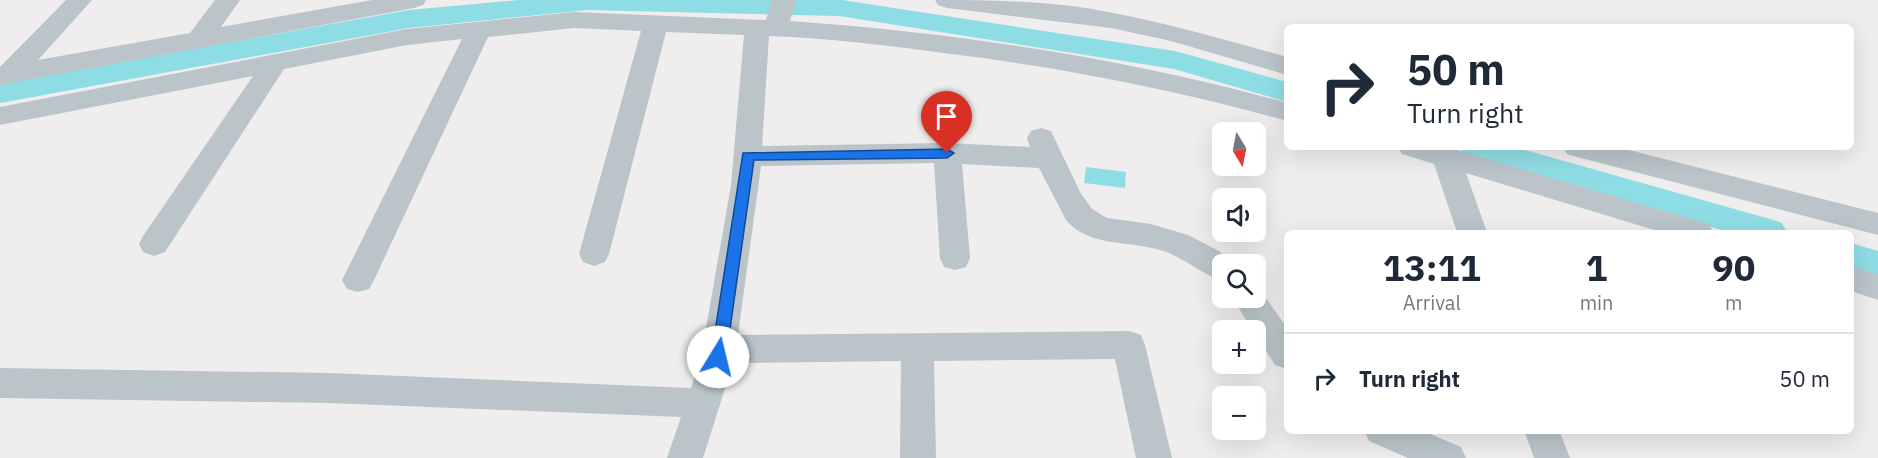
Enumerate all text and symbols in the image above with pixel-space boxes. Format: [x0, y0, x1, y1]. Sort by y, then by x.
text: 50 m [1407, 42, 1505, 97]
icon: right [1308, 48, 1386, 126]
pin [921, 91, 972, 153]
text: Turn right [1407, 95, 1524, 130]
icon: arrive [930, 100, 963, 133]
north arrow [1212, 122, 1266, 176]
map controls [1212, 122, 1266, 440]
button: sound [1212, 188, 1266, 242]
text: 13:11 [1383, 244, 1481, 291]
text: 1 [1586, 244, 1607, 291]
text: 90 [1712, 244, 1755, 291]
button: search [1212, 254, 1266, 308]
text: Arrival [1403, 289, 1461, 316]
text: min [1580, 289, 1613, 316]
text: m [1725, 289, 1742, 316]
button: + [1212, 320, 1266, 374]
position arrow [686, 325, 750, 389]
icon: right [1308, 362, 1341, 395]
text: Turn right [1359, 364, 1460, 393]
text: 50 m [1779, 364, 1830, 393]
button: − [1212, 386, 1266, 440]

